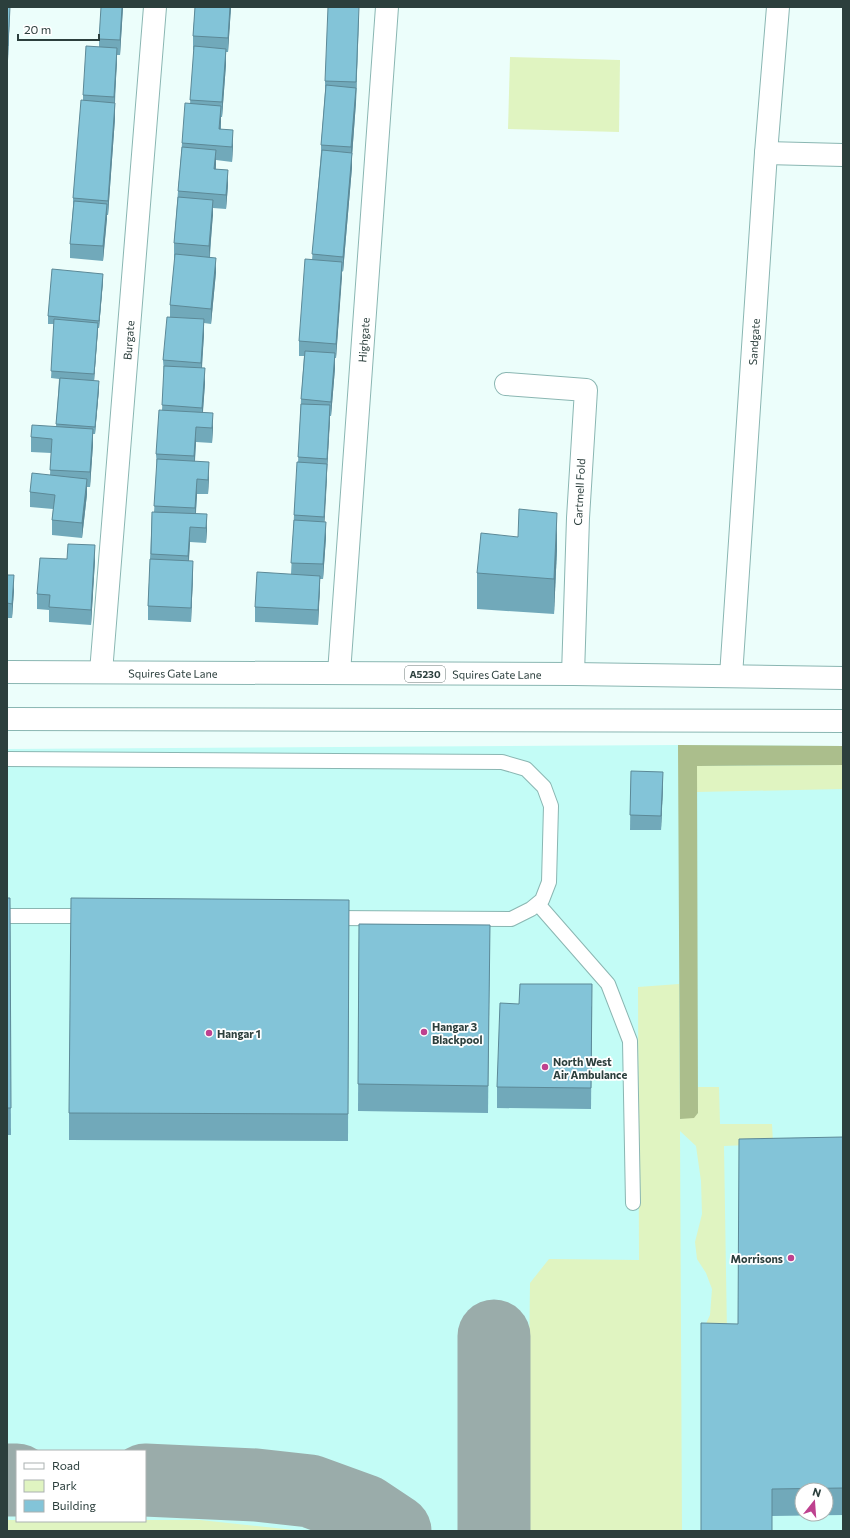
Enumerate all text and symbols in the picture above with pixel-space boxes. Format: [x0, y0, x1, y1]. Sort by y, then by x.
scale bar [18, 16, 99, 42]
text: 20 m [24, 22, 51, 36]
street label: Highgate [355, 317, 371, 363]
street label: Sandgate [745, 318, 761, 366]
street label: Burgate [120, 320, 136, 360]
street label: Cartmell Fold [571, 458, 587, 526]
street label: Squires Gate Lane [128, 666, 218, 679]
road number: A5230 [405, 666, 445, 682]
street label: Squires Gate Lane [452, 667, 542, 680]
place label: Hangar 3 Blackpool [432, 1020, 482, 1046]
place label: Hangar 1 [217, 1027, 261, 1040]
marker: Hangar 3 Blackpool [419, 1027, 429, 1037]
marker: Hangar 1 [204, 1028, 214, 1038]
place label: North West Air Ambulance [553, 1055, 627, 1081]
marker: North West Air Ambulance [540, 1062, 550, 1072]
place label: Morrisons [731, 1252, 783, 1265]
marker: Morrisons [786, 1253, 796, 1263]
legend [16, 1450, 146, 1522]
text: Road [52, 1458, 80, 1472]
text: Park [52, 1478, 78, 1492]
north arrow [794, 1482, 834, 1522]
text: N [811, 1485, 823, 1499]
text: Building [52, 1498, 96, 1512]

